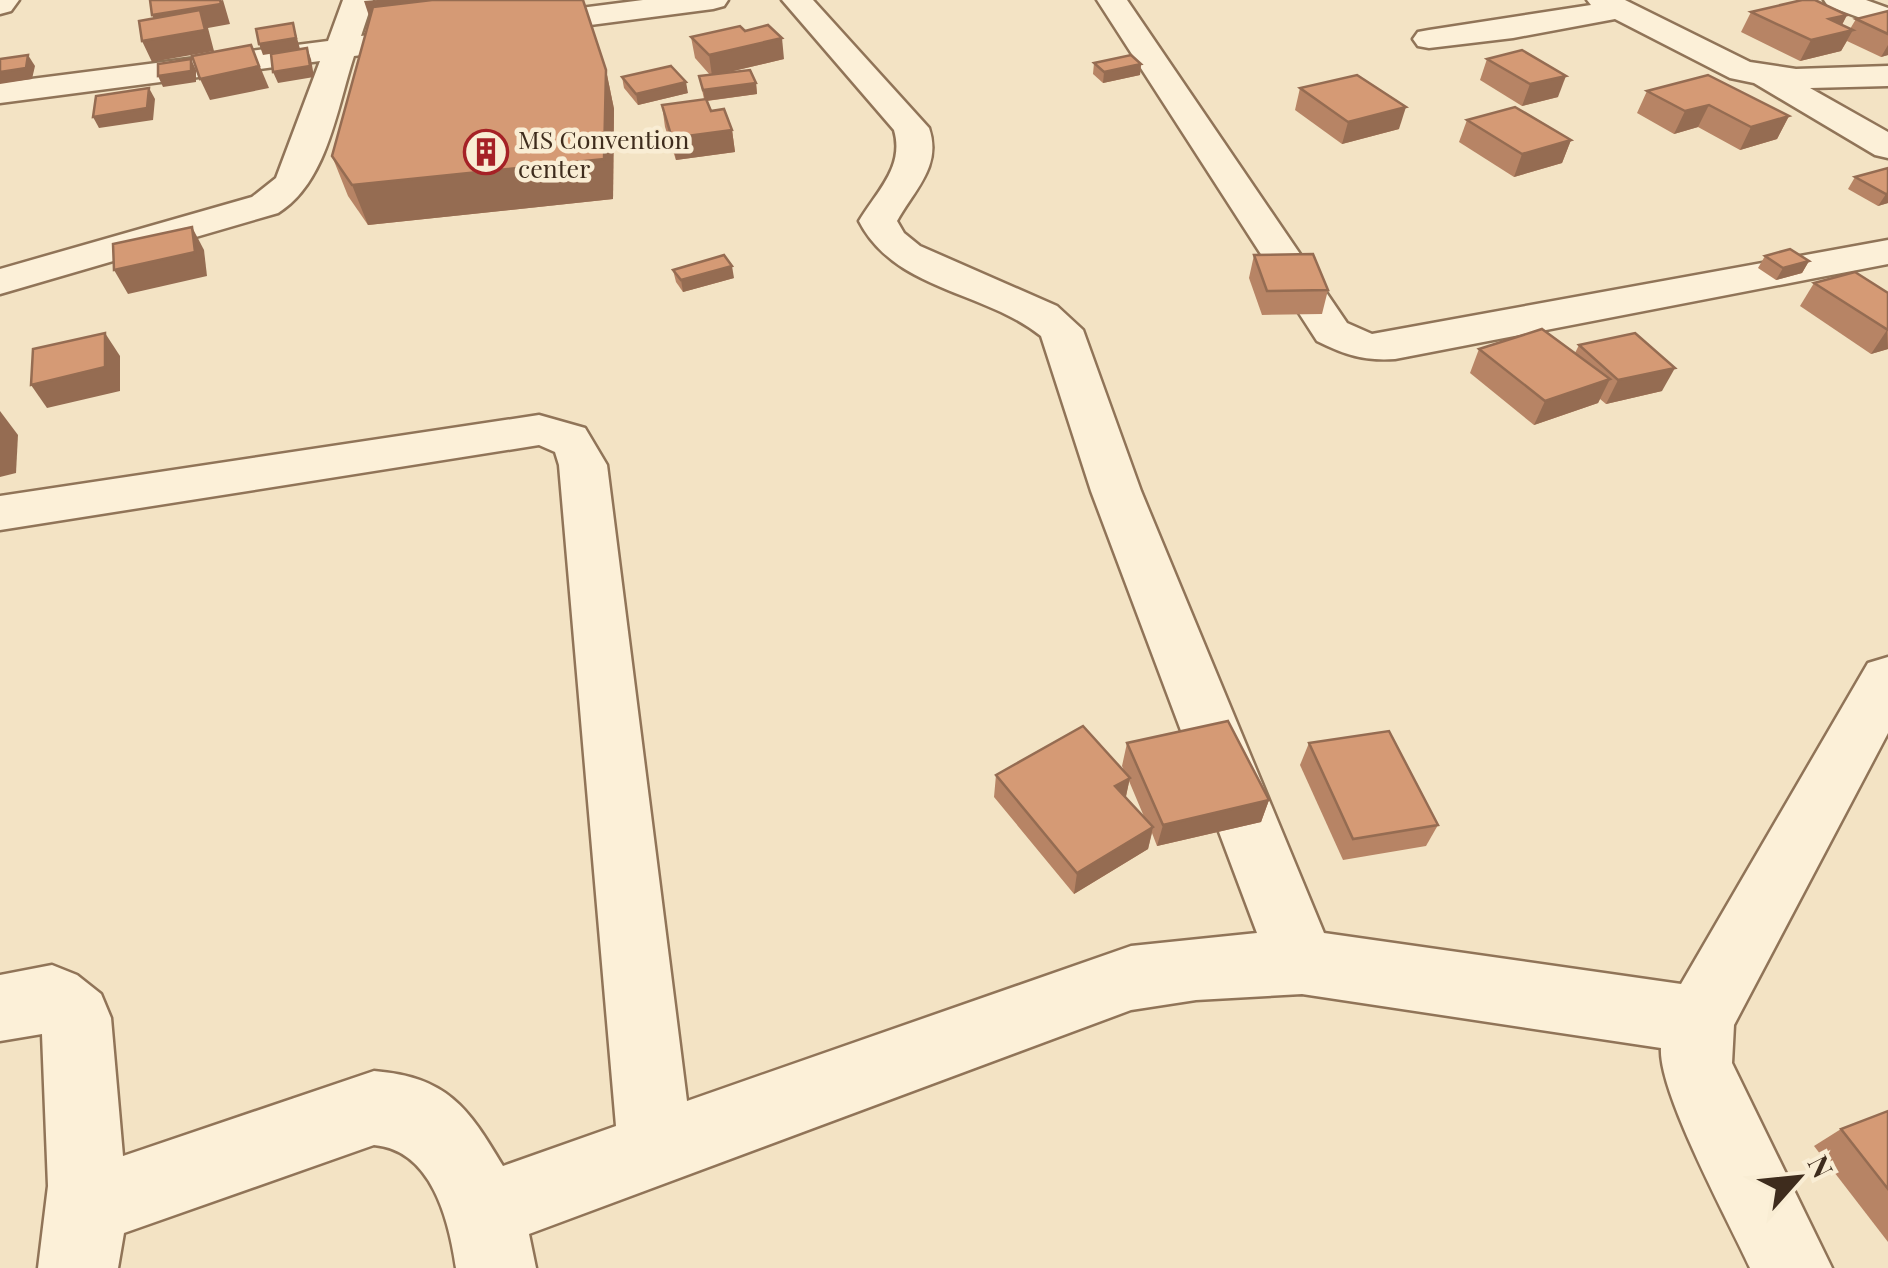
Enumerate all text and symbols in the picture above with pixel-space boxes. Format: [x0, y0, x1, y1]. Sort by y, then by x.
place label: MS Convention center [518, 122, 690, 184]
building icon: MS Convention center [463, 129, 509, 175]
north arrow [1748, 1128, 1848, 1228]
text: N [1801, 1149, 1843, 1183]

